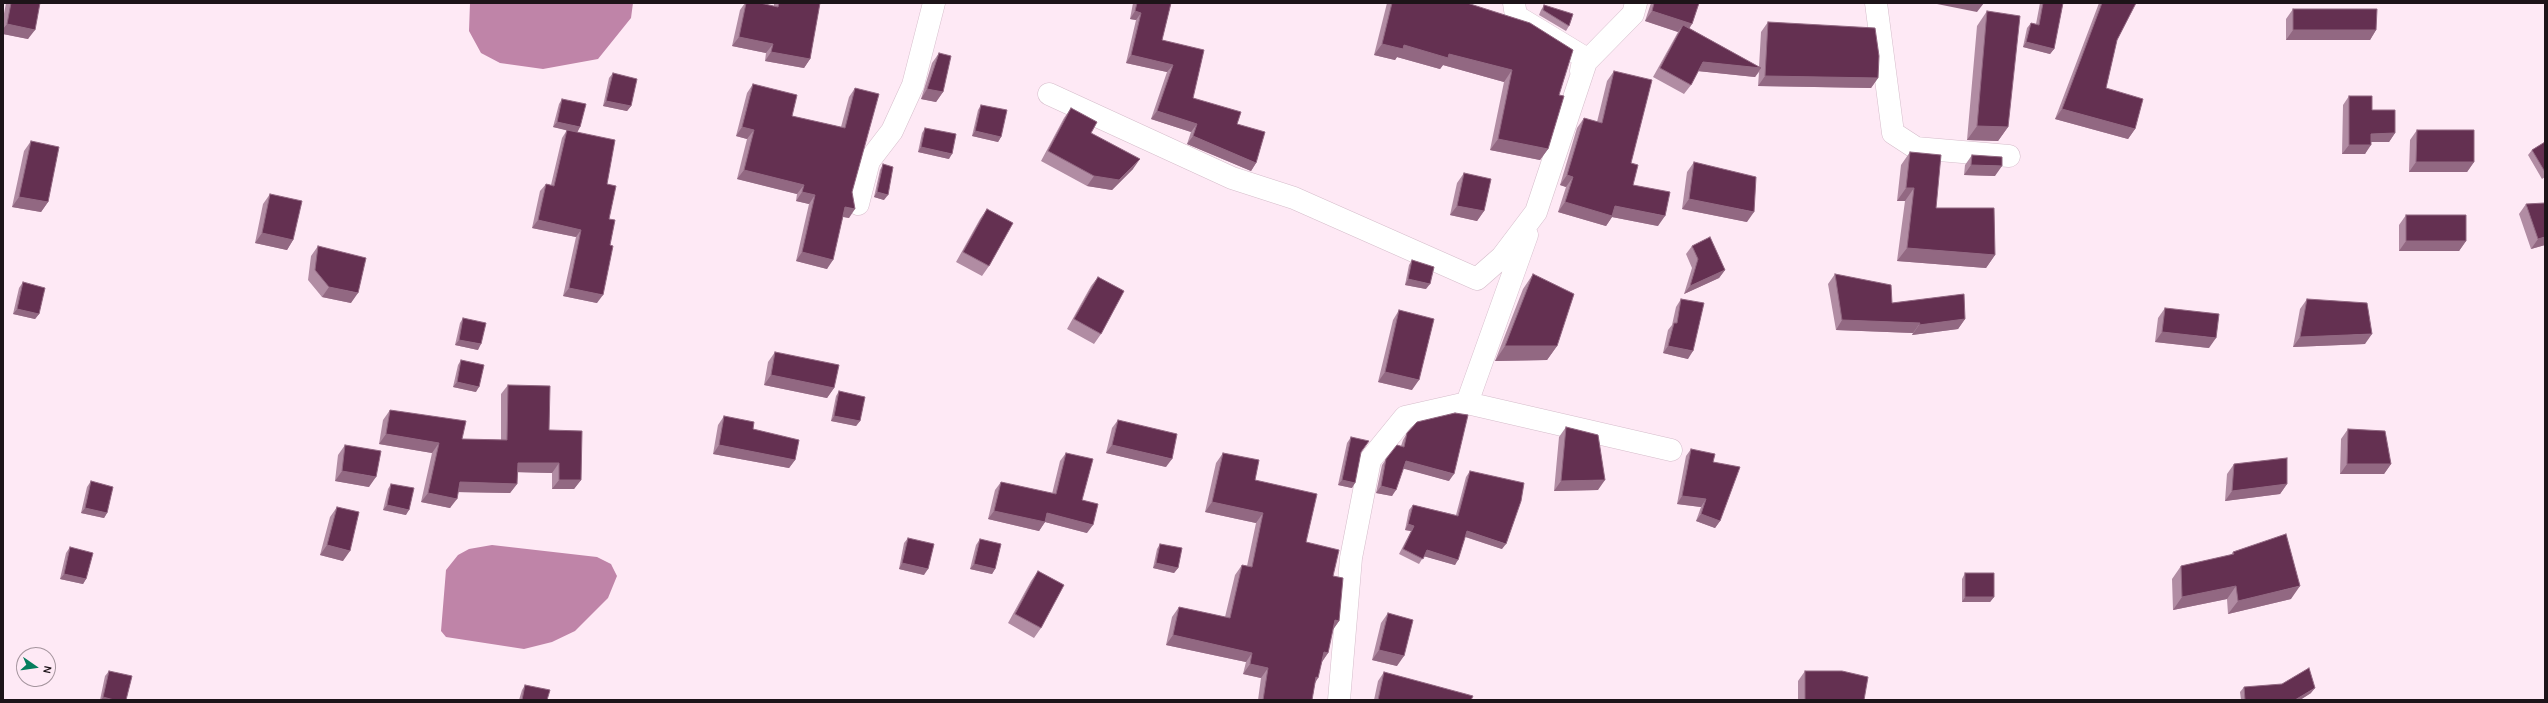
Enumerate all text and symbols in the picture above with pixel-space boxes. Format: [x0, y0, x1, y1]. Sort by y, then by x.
north arrow [16, 647, 56, 687]
text: N [40, 664, 54, 675]

